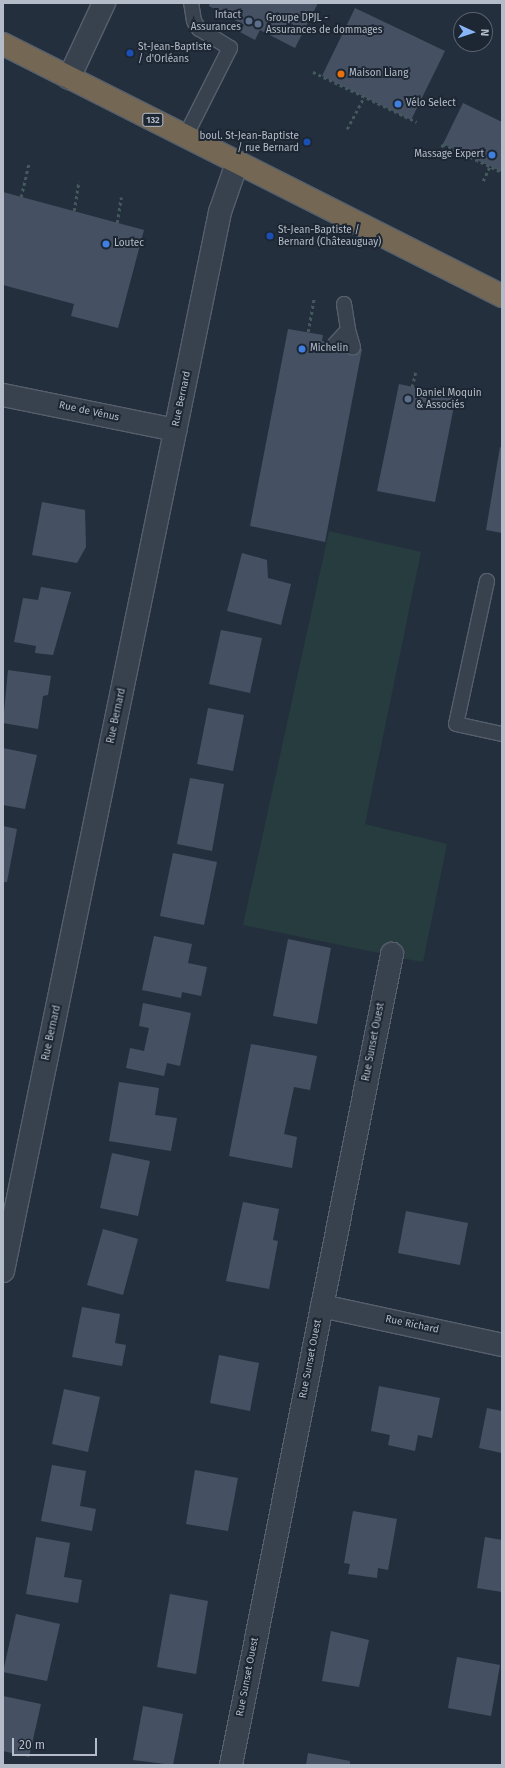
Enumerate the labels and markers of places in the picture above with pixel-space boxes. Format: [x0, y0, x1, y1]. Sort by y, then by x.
place label: Intact Assurances [191, 9, 241, 32]
place label: Groupe DPJL - Assurances de dommages [266, 12, 382, 36]
marker: Intact Assurances [244, 16, 254, 26]
marker: Groupe DPJL - Assurances de dommages [253, 19, 263, 29]
place label: St-Jean-Baptiste / d'Orléans [138, 41, 212, 64]
marker: St-Jean-Baptiste / d'Orléans [125, 48, 135, 58]
place label: Maison Liang [349, 68, 408, 80]
marker: Maison Liang [336, 69, 346, 79]
place label: Vélo Select [406, 98, 456, 110]
marker: Vélo Select [393, 99, 403, 109]
place label: boul. St-Jean-Baptiste / rue Bernard [200, 130, 299, 154]
marker: boul. St-Jean-Baptiste / rue Bernard [302, 137, 312, 147]
place label: Massage Expert [414, 149, 484, 161]
marker: Massage Expert [487, 150, 497, 160]
place label: St-Jean-Baptiste / Bernard (Châteauguay) [278, 224, 381, 248]
marker: St-Jean-Baptiste / Bernard (Châteauguay) [265, 231, 275, 241]
place label: Loutec [114, 238, 144, 250]
marker: Loutec [101, 239, 111, 249]
place label: Michelin [310, 343, 348, 355]
marker: Michelin [297, 344, 307, 354]
place label: Daniel Moquin & Associés [416, 387, 482, 410]
marker: Daniel Moquin & Associés [403, 394, 413, 404]

